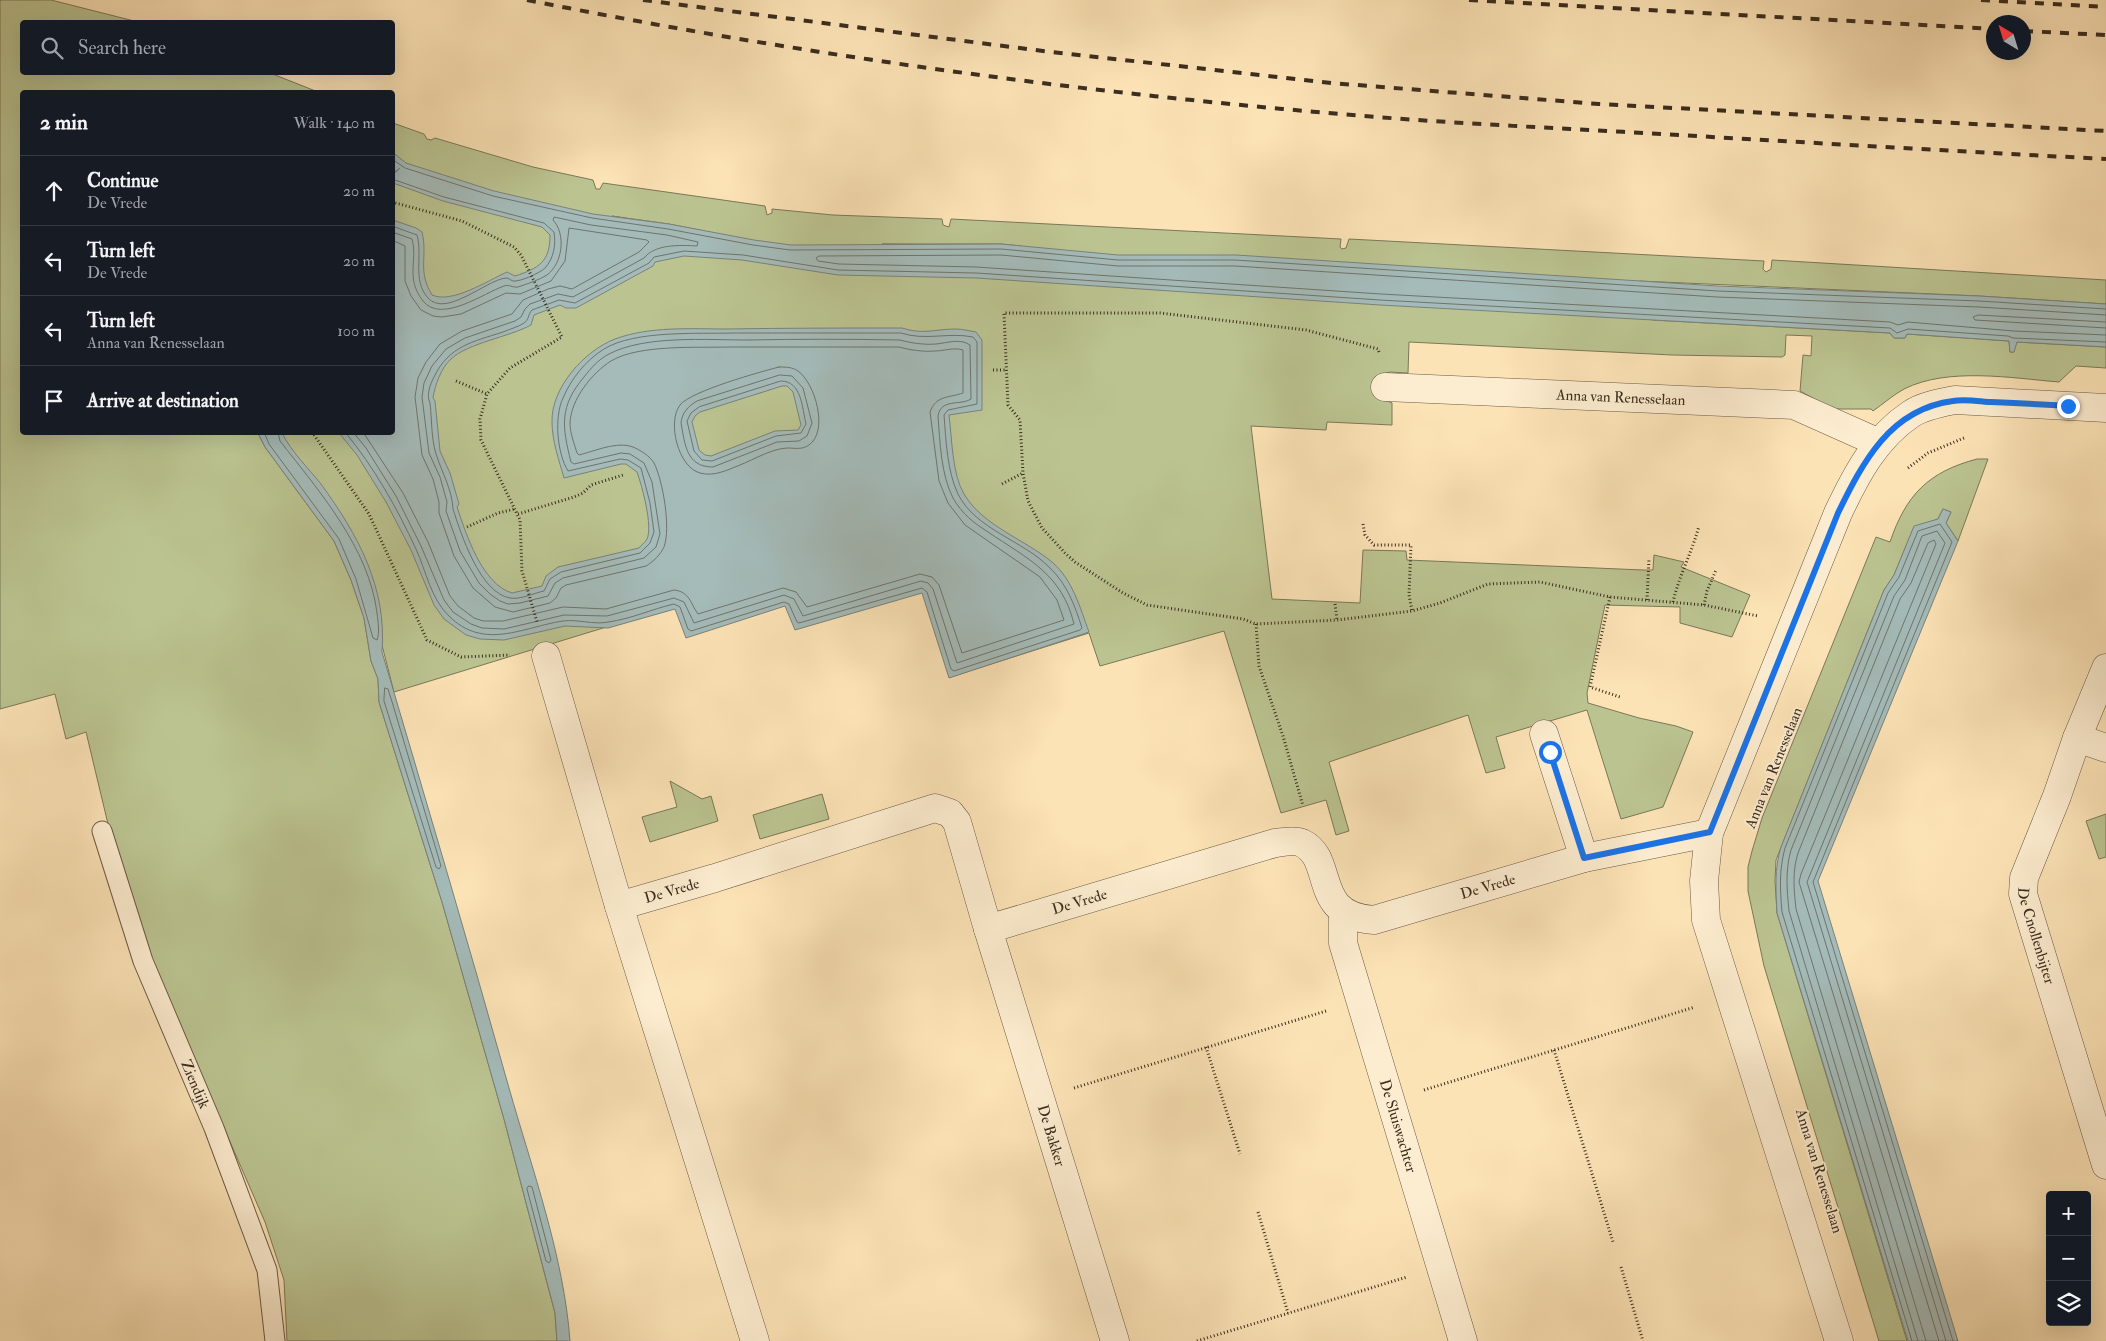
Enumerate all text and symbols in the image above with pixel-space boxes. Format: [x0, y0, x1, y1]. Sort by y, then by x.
north arrow [1986, 15, 2031, 60]
search box [20, 20, 395, 75]
icon: search [38, 34, 66, 62]
text: Search here [78, 36, 166, 60]
text: 2 min [40, 109, 88, 136]
text: Walk · 140 m [294, 113, 375, 133]
text: Continue [87, 169, 158, 193]
icon: ahead [40, 177, 68, 205]
text: 20 m [343, 181, 375, 201]
text: De Vrede [87, 193, 147, 213]
text: Turn left [87, 239, 155, 263]
icon: left [40, 247, 68, 275]
text: 20 m [343, 251, 375, 271]
text: De Vrede [87, 263, 147, 283]
text: Turn left [87, 309, 155, 333]
icon: left [40, 317, 68, 345]
text: 100 m [337, 321, 375, 341]
text: Anna van Renesselaan [87, 333, 225, 353]
street label: Anna van Renesselaan [1555, 385, 1686, 410]
icon: arrive [40, 387, 68, 415]
text: Arrive at destination [87, 389, 239, 413]
route end [2057, 395, 2080, 418]
street label: Anna van Renesselaan [1741, 704, 1807, 832]
route start [1539, 741, 1562, 764]
street label: De Vrede [1458, 869, 1518, 904]
street label: De Vrede [642, 874, 702, 908]
street label: De Vrede [1050, 884, 1109, 919]
street label: De Cnollenbijter [2013, 887, 2060, 987]
street label: Ziendijk [177, 1057, 214, 1111]
street label: De Sluiswachter [1375, 1077, 1421, 1175]
street label: De Bakker [1033, 1102, 1070, 1169]
street label: Anna van Renesselaan [1791, 1106, 1847, 1236]
map controls [2046, 1191, 2091, 1326]
button: + [2046, 1191, 2091, 1236]
button: − [2046, 1236, 2091, 1281]
button: layers [2046, 1281, 2091, 1326]

